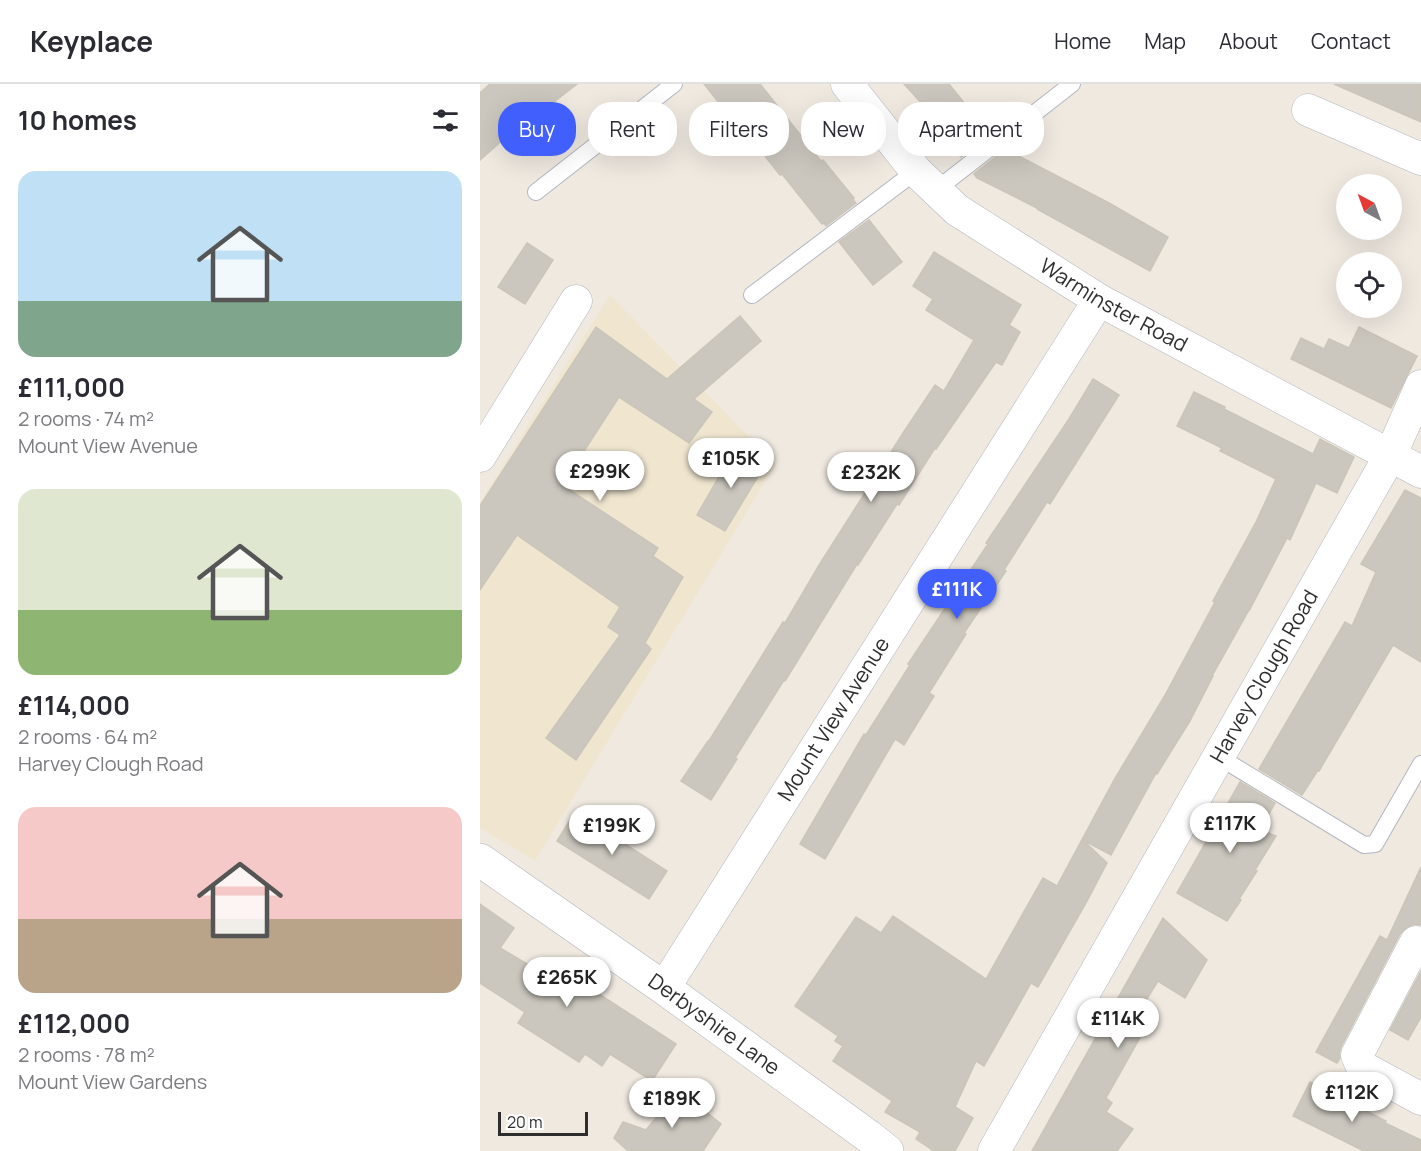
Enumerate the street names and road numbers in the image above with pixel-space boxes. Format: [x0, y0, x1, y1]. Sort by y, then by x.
street label: Warminster Road [1035, 251, 1193, 358]
street label: Harvey Clough Road [1203, 584, 1324, 768]
street label: Mount View Avenue [771, 631, 895, 806]
street label: Derbyshire Lane [643, 966, 786, 1081]

